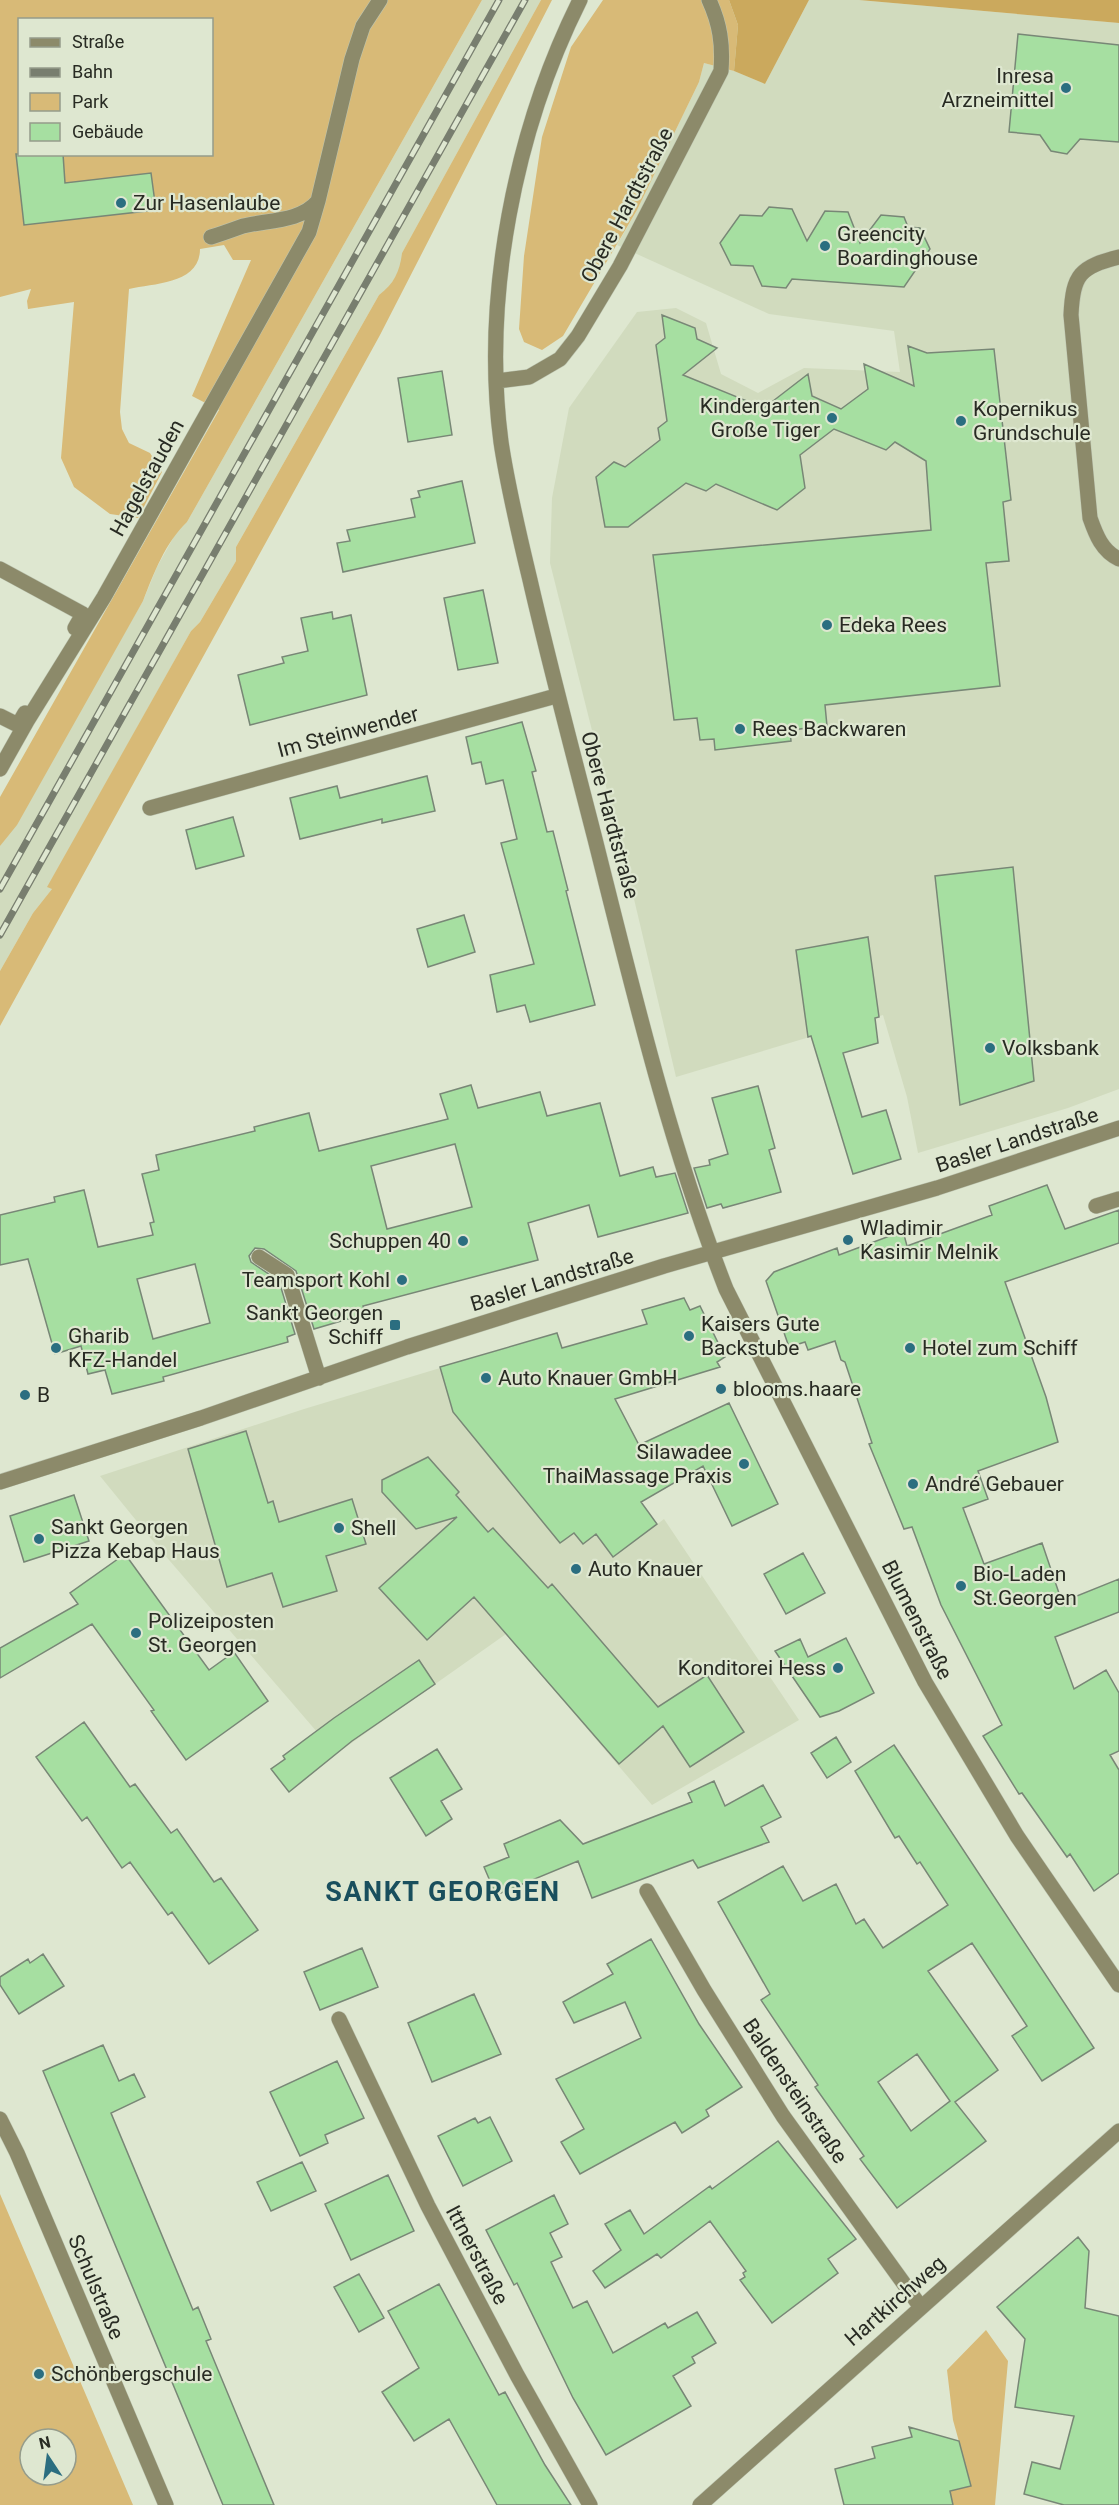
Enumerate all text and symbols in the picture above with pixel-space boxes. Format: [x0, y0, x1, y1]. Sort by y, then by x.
legend [18, 18, 213, 156]
text: Straße [72, 31, 124, 52]
text: Bahn [72, 61, 113, 82]
place label: Inresa Arzneimittel [941, 64, 1054, 112]
marker: Inresa Arzneimittel [1059, 81, 1073, 95]
text: Park [72, 91, 109, 112]
text: Gebäude [72, 121, 143, 142]
street label: Obere Hardtstraße [576, 123, 678, 287]
place label: Zur Hasenlaube [133, 191, 280, 215]
marker: Zur Hasenlaube [114, 196, 128, 210]
place label: Greencity Boardinghouse [837, 222, 978, 270]
marker: Greencity Boardinghouse [818, 239, 832, 253]
place label: Kindergarten Große Tiger [700, 394, 820, 442]
place label: Kopernikus Grundschule [973, 397, 1091, 445]
marker: Kindergarten Große Tiger [825, 411, 839, 425]
marker: Kopernikus Grundschule [954, 414, 968, 428]
street label: Hagelstauden [105, 415, 189, 541]
place label: Edeka Rees [839, 613, 947, 637]
marker: Edeka Rees [820, 618, 834, 632]
street label: Im Steinwender [275, 702, 421, 762]
place label: Rees Backwaren [752, 717, 906, 741]
marker: Rees Backwaren [733, 722, 747, 736]
street label: Obere Hardtstraße [576, 729, 644, 901]
place label: Volksbank [1002, 1036, 1099, 1060]
marker: Volksbank [983, 1041, 997, 1055]
street label: Basler Landstraße [933, 1102, 1101, 1178]
place label: Wladimir Kasimir Melnik [860, 1216, 999, 1264]
place label: Schuppen 40 [329, 1229, 451, 1253]
marker: Wladimir Kasimir Melnik [841, 1233, 855, 1247]
marker: Schuppen 40 [456, 1234, 470, 1248]
street label: Basler Landstraße [467, 1244, 637, 1316]
place label: Teamsport Kohl [242, 1268, 390, 1292]
marker: Teamsport Kohl [395, 1273, 409, 1287]
place label: Sankt Georgen Schiff [246, 1301, 384, 1349]
place label: Kaisers Gute Backstube [701, 1312, 820, 1360]
marker: Sankt Georgen Schiff [388, 1318, 402, 1332]
place label: Gharib KFZ-Handel [68, 1324, 177, 1372]
marker: Kaisers Gute Backstube [682, 1329, 696, 1343]
place label: Hotel zum Schiff [922, 1336, 1078, 1360]
marker: Gharib KFZ-Handel [49, 1341, 63, 1355]
marker: Hotel zum Schiff [903, 1341, 917, 1355]
place label: Auto Knauer GmbH [498, 1366, 678, 1390]
marker: Auto Knauer GmbH [479, 1371, 493, 1385]
place label: blooms.haare [733, 1377, 861, 1401]
marker: blooms.haare [714, 1382, 728, 1396]
place label: B [37, 1383, 50, 1407]
marker: B [18, 1388, 32, 1402]
place label: Silawadee ThaiMassage Praxis [543, 1440, 732, 1488]
marker: Silawadee ThaiMassage Praxis [737, 1457, 751, 1471]
place label: André Gebauer [925, 1472, 1064, 1496]
marker: André Gebauer [906, 1477, 920, 1491]
place label: Sankt Georgen Pizza Kebap Haus [51, 1515, 220, 1563]
place label: Shell [351, 1516, 396, 1540]
marker: Shell [332, 1521, 346, 1535]
marker: Sankt Georgen Pizza Kebap Haus [32, 1532, 46, 1546]
street label: Blumenstraße [877, 1556, 957, 1684]
place label: Auto Knauer [588, 1557, 703, 1581]
marker: Auto Knauer [569, 1562, 583, 1576]
place label: Bio-Laden St.Georgen [973, 1562, 1077, 1610]
marker: Bio-Laden St.Georgen [954, 1579, 968, 1593]
place label: Polizeiposten St. Georgen [148, 1609, 274, 1657]
marker: Polizeiposten St. Georgen [129, 1626, 143, 1640]
place label: Konditorei Hess [678, 1656, 826, 1680]
marker: Konditorei Hess [831, 1661, 845, 1675]
district label: SANKT GEORGEN [325, 1876, 561, 1908]
street label: Baldensteinstraße [738, 2014, 852, 2168]
street label: Ittnerstraße [441, 2201, 513, 2309]
street label: Schulstraße [63, 2231, 129, 2343]
street label: Hartkirchweg [840, 2251, 950, 2351]
place label: Schönbergschule [51, 2362, 212, 2386]
marker: Schönbergschule [32, 2367, 46, 2381]
north arrow [18, 2427, 78, 2487]
text: N [37, 2432, 52, 2453]

